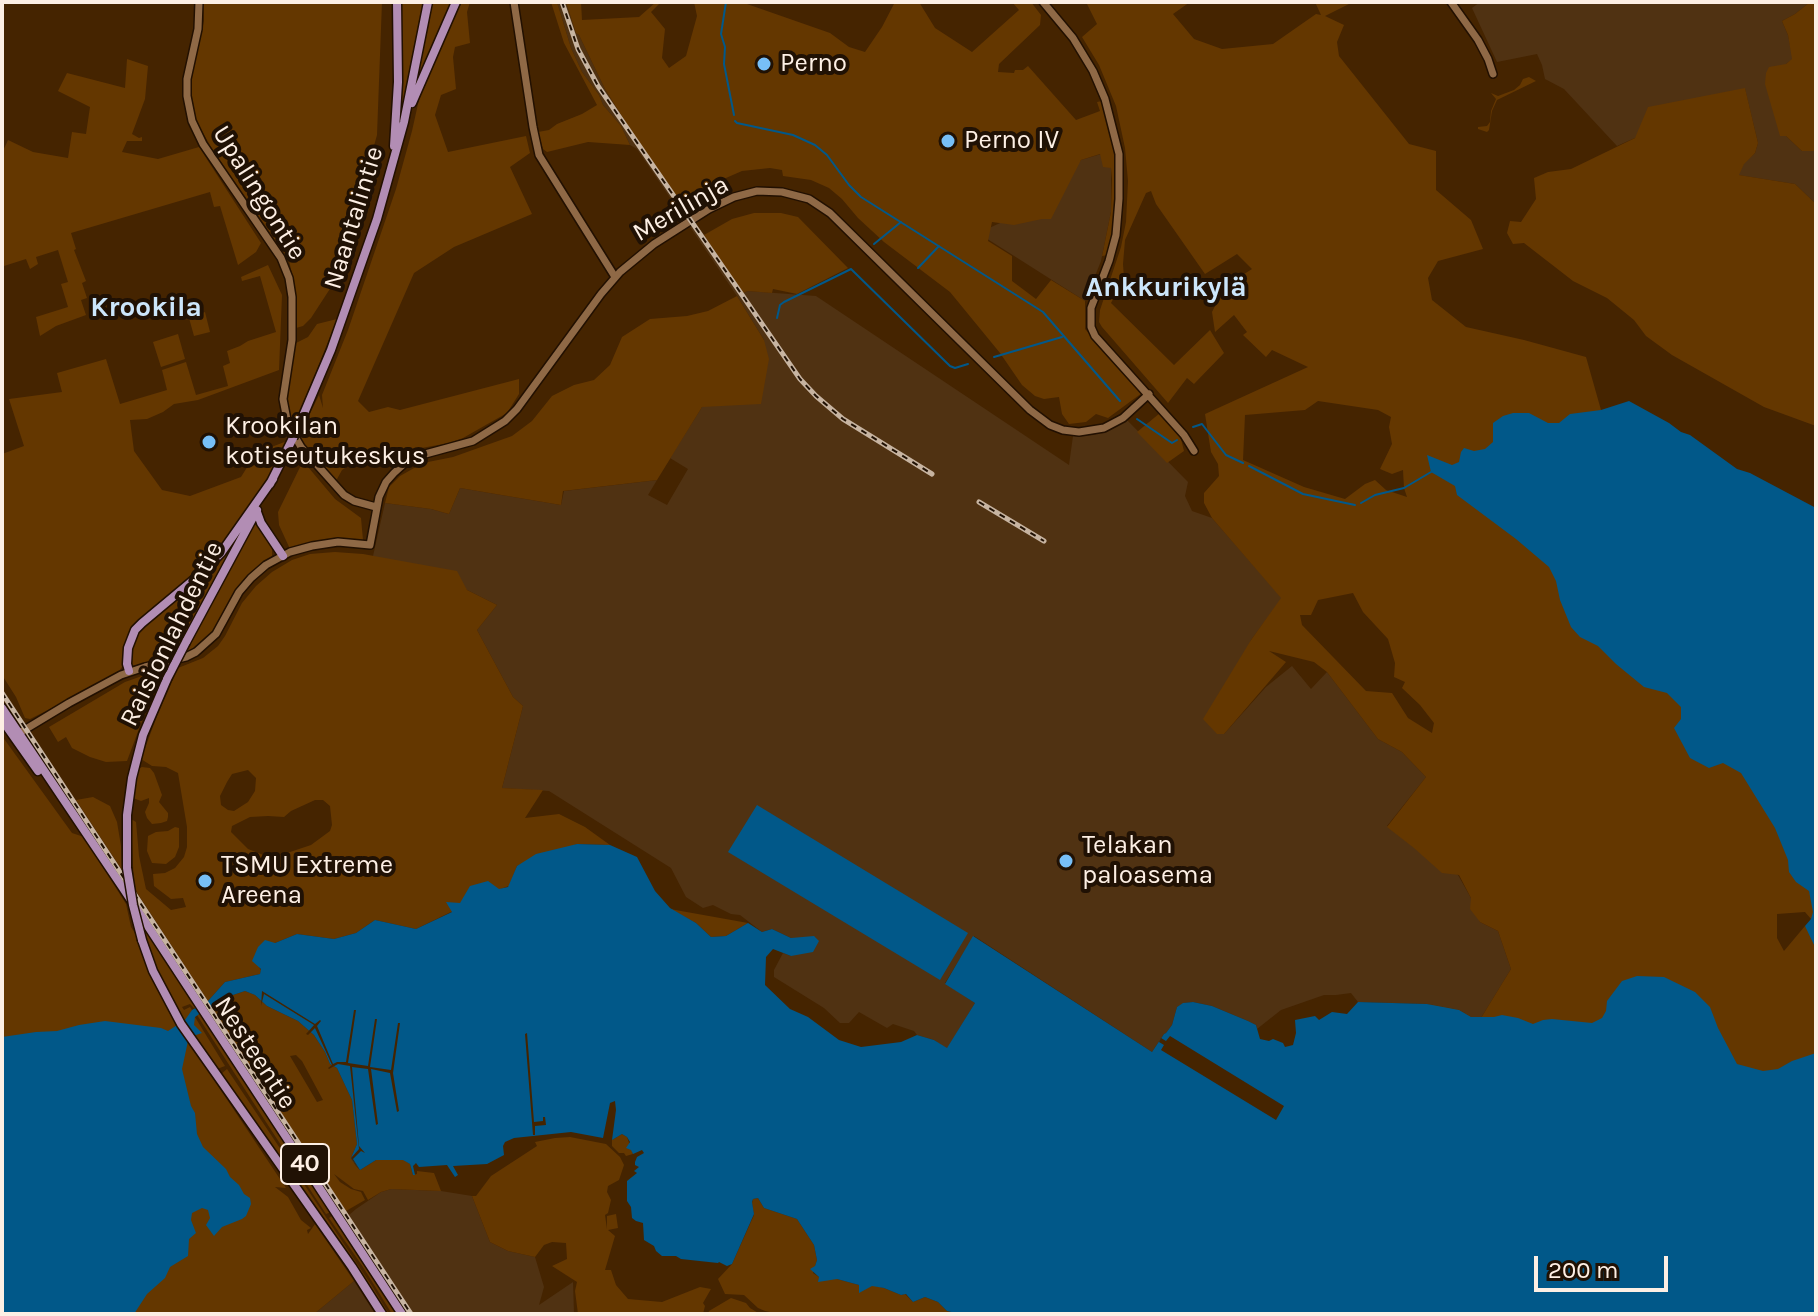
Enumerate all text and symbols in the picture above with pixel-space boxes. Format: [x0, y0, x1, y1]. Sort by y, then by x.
place label: Perno [780, 48, 847, 80]
marker: Perno [755, 55, 773, 73]
street label: Upalingontie [205, 120, 313, 266]
place label: Perno IV [964, 125, 1059, 157]
marker: Perno IV [939, 132, 957, 150]
street label: Naantalintie [317, 143, 391, 293]
street label: Merilinja [627, 169, 735, 249]
district label: Ankkurikylä [1085, 271, 1247, 305]
district label: Krookila [90, 291, 202, 325]
place label: Krookilan kotiseutukeskus [225, 411, 425, 472]
marker: Krookilan kotiseutukeskus [200, 433, 218, 451]
street label: Raisionlahdentie [114, 536, 230, 732]
place label: Telakan paloasema [1082, 830, 1213, 892]
place label: TSMU Extreme Areena [221, 850, 393, 912]
marker: Telakan paloasema [1057, 852, 1075, 870]
marker: TSMU Extreme Areena [196, 872, 214, 890]
street label: Nesteentie [207, 991, 303, 1115]
road number: 40 [281, 1144, 329, 1184]
scale bar [1538, 1240, 1672, 1290]
text: 200 m [1548, 1256, 1619, 1284]

